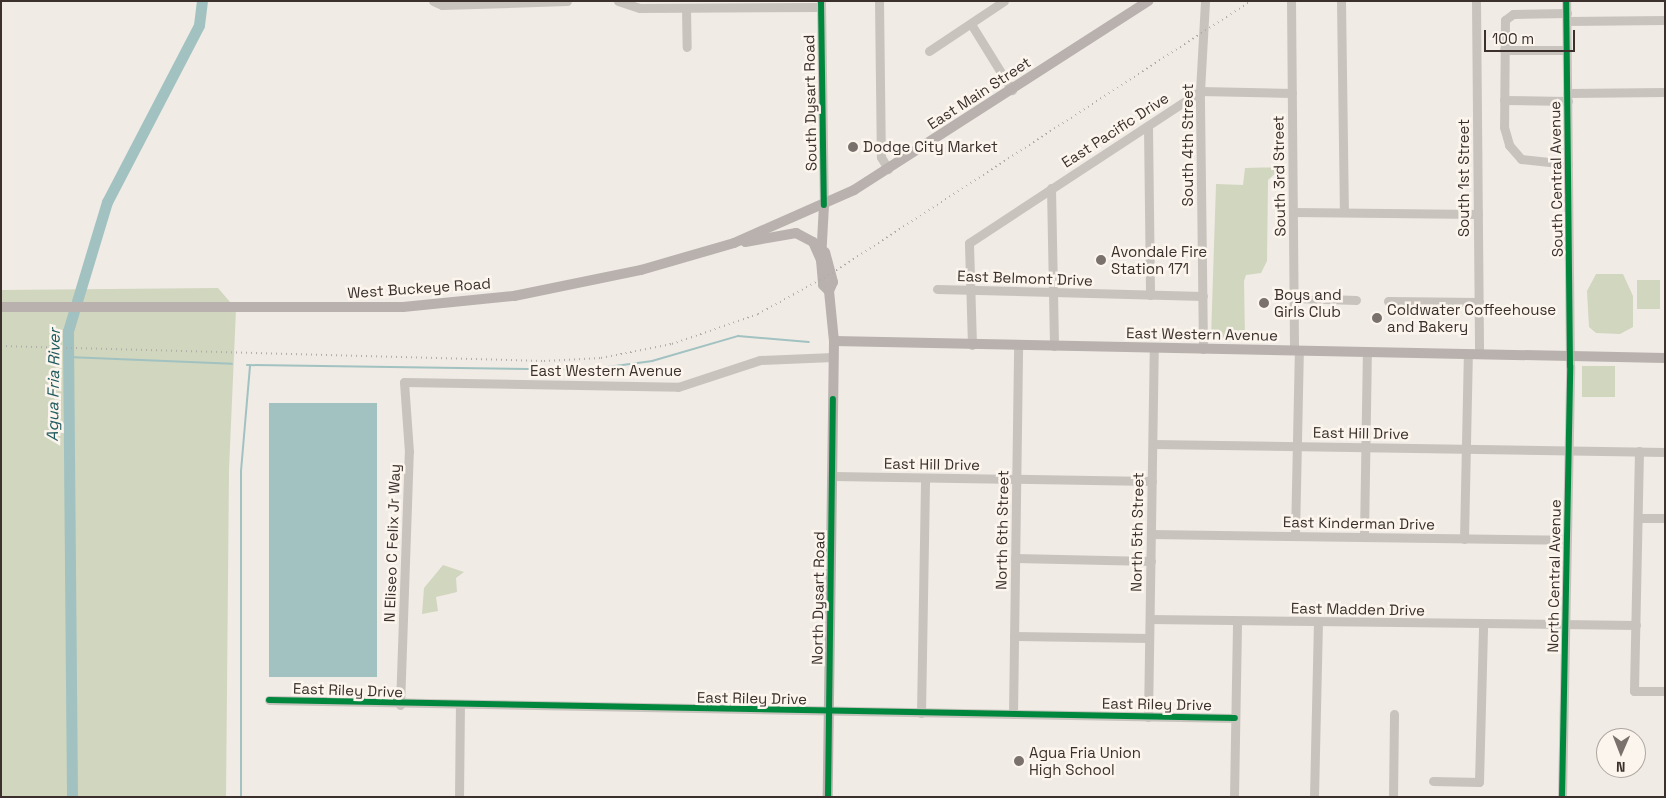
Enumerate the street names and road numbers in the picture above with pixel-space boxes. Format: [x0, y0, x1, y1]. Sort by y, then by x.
street label: South Dysart Road [800, 35, 820, 171]
street label: East Main Street [924, 53, 1034, 133]
street label: South 4th Street [1179, 84, 1197, 206]
street label: East Pacific Drive [1058, 89, 1172, 171]
street label: South Central Avenue [1546, 101, 1566, 257]
street label: South 3rd Street [1269, 115, 1289, 237]
street label: South 1st Street [1455, 119, 1473, 237]
street label: East Belmont Drive [957, 267, 1093, 289]
street label: West Buckeye Road [347, 274, 491, 302]
street label: East Western Avenue [1126, 324, 1278, 344]
street label: East Western Avenue [530, 362, 682, 380]
street label: East Hill Drive [1313, 423, 1409, 443]
street label: East Hill Drive [884, 454, 980, 474]
street label: N Eliseo C Felix Jr Way [380, 463, 404, 623]
street label: North 6th Street [992, 470, 1012, 590]
street label: North 5th Street [1127, 472, 1147, 592]
street label: North Central Avenue [1544, 499, 1564, 653]
street label: East Kinderman Drive [1283, 513, 1435, 533]
street label: North Dysart Road [808, 531, 828, 665]
street label: East Madden Drive [1291, 599, 1425, 619]
street label: East Riley Drive [293, 679, 403, 701]
street label: East Riley Drive [697, 688, 807, 708]
street label: East Riley Drive [1102, 694, 1212, 714]

